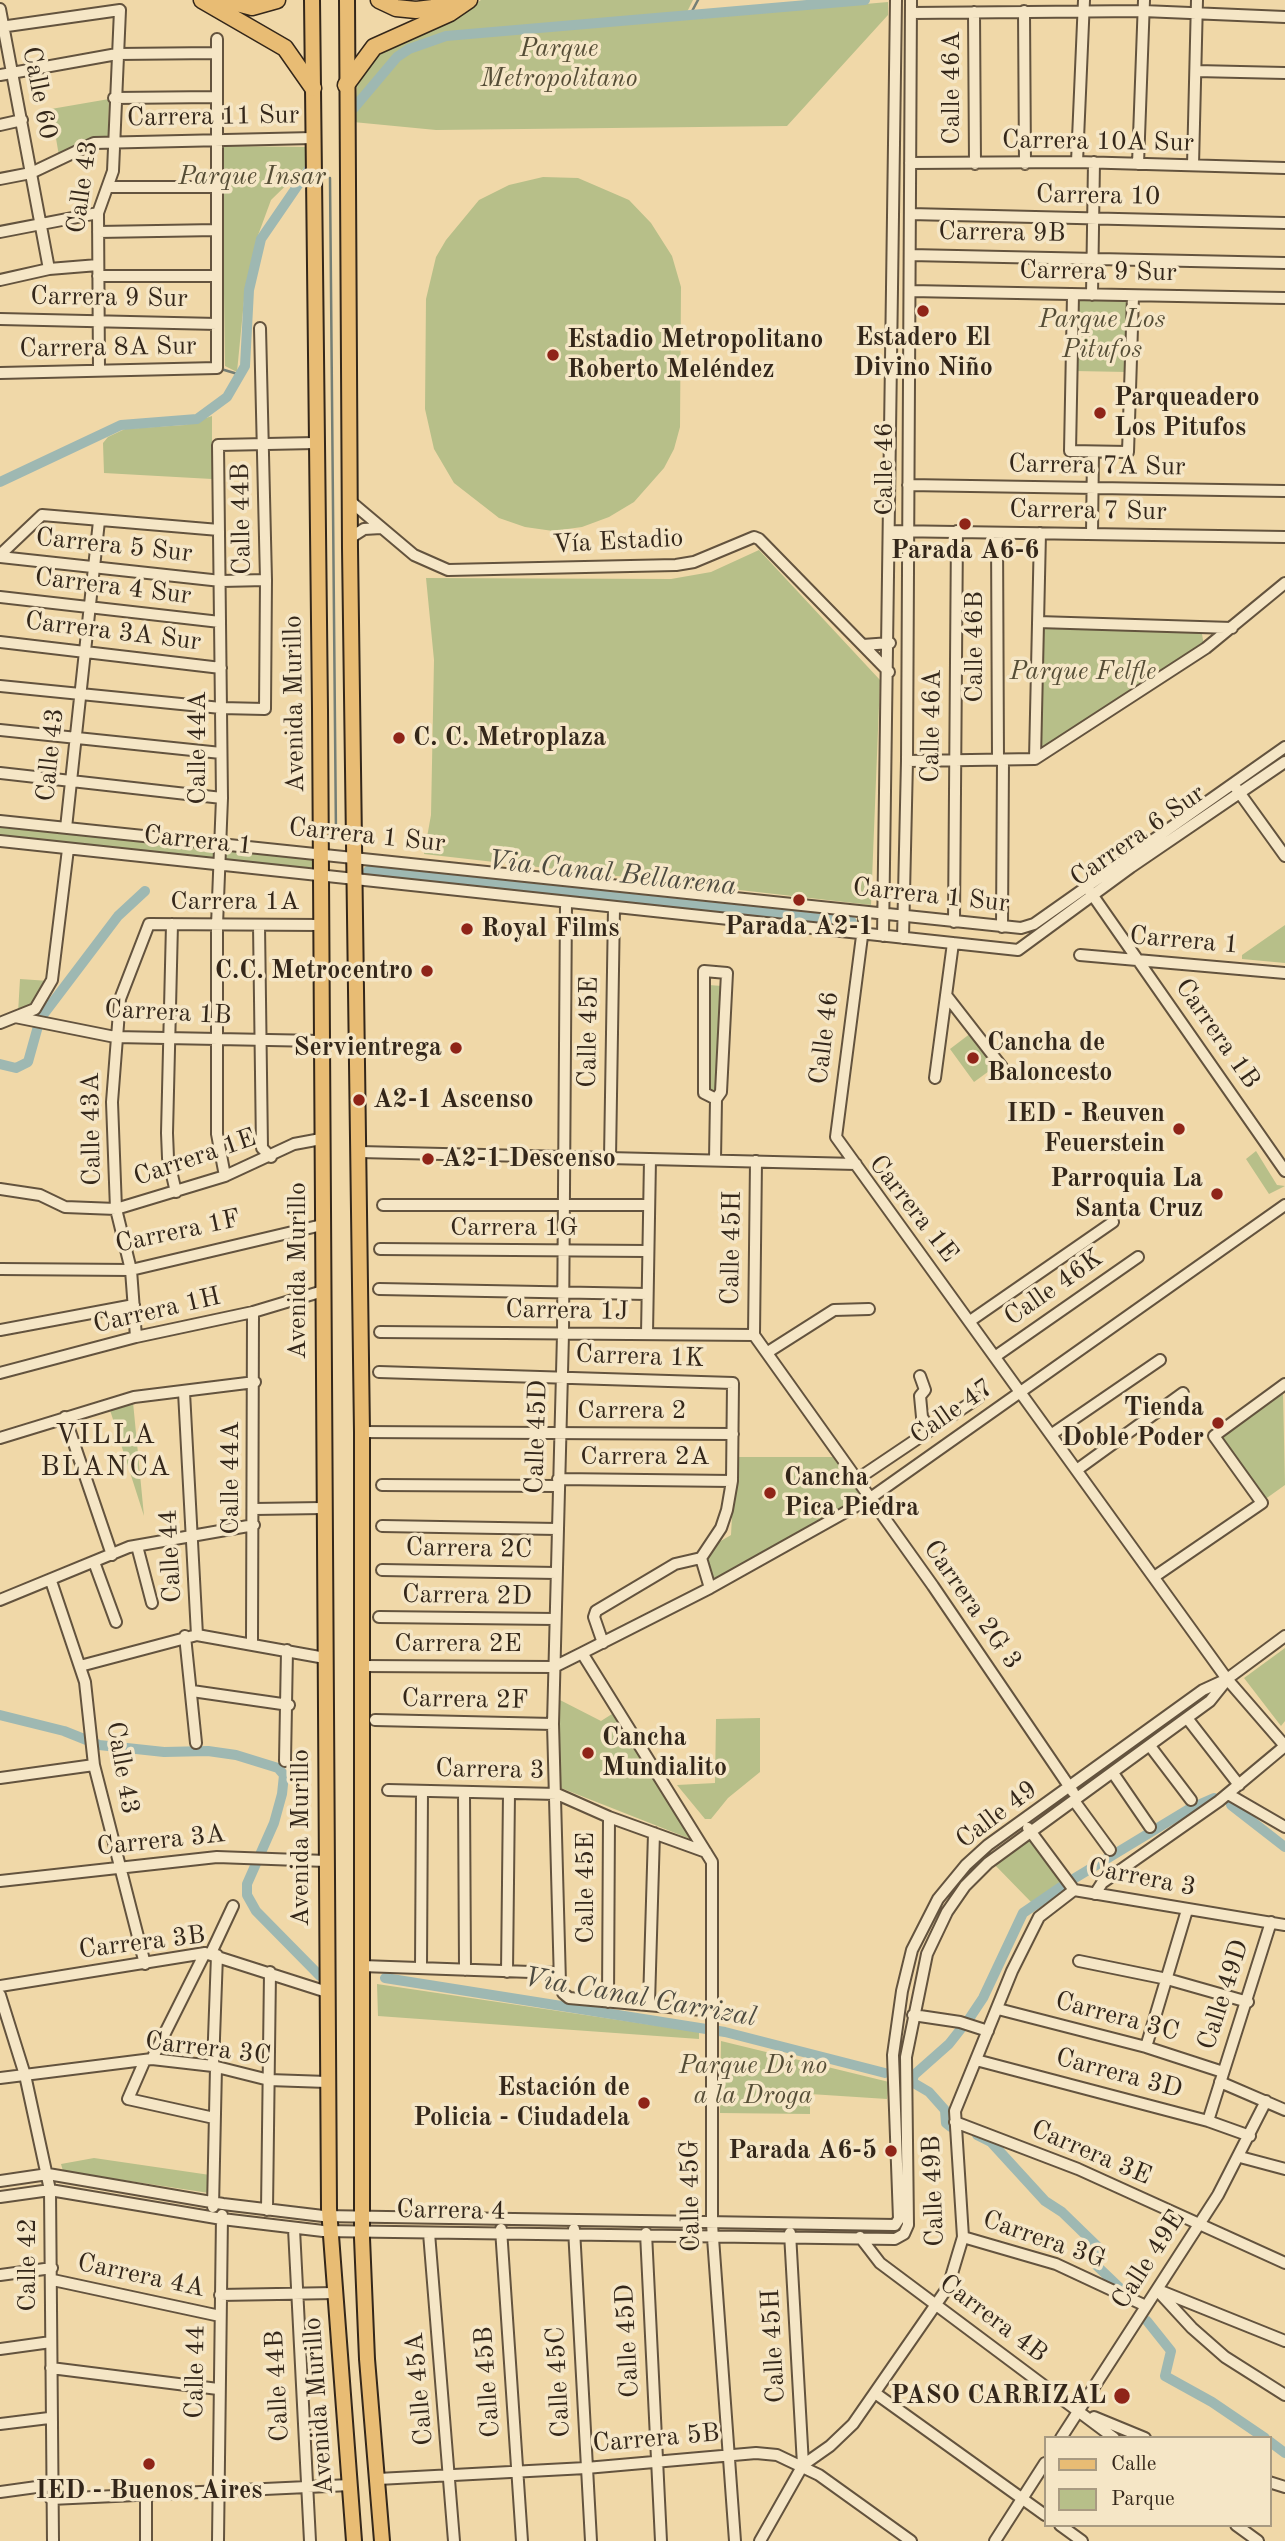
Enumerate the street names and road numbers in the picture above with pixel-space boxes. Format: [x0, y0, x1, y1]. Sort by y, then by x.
street label: Calle 46A [936, 31, 968, 145]
street label: Calle 60 [15, 44, 63, 142]
street label: Carrera 11 Sur [127, 100, 299, 134]
street label: Carrera 10A Sur [1002, 125, 1194, 159]
street label: Calle 43 [61, 138, 105, 236]
street label: Carrera 10 [1035, 179, 1161, 213]
street label: Carrera 9B [938, 216, 1066, 250]
street label: Carrera 9 Sur [1019, 255, 1177, 289]
street label: Carrera 9 Sur [30, 281, 188, 315]
street label: Carrera 8A Sur [19, 331, 197, 365]
street label: Calle 46 [869, 422, 901, 516]
street label: Carrera 7A Sur [1008, 449, 1186, 483]
street label: Calle 44B [225, 463, 259, 575]
street label: Carrera 7 Sur [1009, 494, 1167, 528]
street label: Carrera 5 Sur [34, 522, 194, 570]
street label: Vía Estadio [552, 523, 684, 561]
street label: Carrera 4 Sur [33, 562, 193, 612]
street label: Calle 46B [959, 591, 991, 703]
street label: Carrera 3A Sur [23, 606, 203, 658]
street label: Avenida Murillo [278, 615, 312, 793]
street label: Calle 46A [915, 669, 949, 783]
street label: Calle 44A [182, 691, 214, 805]
street label: Calle 43 [31, 707, 71, 803]
street label: Carrera 6 Sur [1065, 778, 1211, 894]
street label: Carrera 1 Sur [287, 812, 447, 860]
street label: Carrera 1 [142, 820, 254, 862]
street label: Carrera 1 Sur [851, 872, 1011, 920]
street label: Carrera 1A [170, 886, 300, 918]
street label: Carrera 1 [1128, 921, 1240, 961]
street label: Carrera 1B [1168, 973, 1266, 1095]
street label: Calle 45E [572, 976, 606, 1088]
street label: Calle 46 [804, 990, 846, 1086]
street label: Carrera 1B [104, 994, 232, 1032]
street label: Calle 43A [75, 1072, 109, 1186]
street label: Carrera 1E [130, 1123, 260, 1193]
street label: Carrera 1E [862, 1149, 964, 1269]
street label: Avenida Murillo [282, 1182, 314, 1360]
street label: Calle 45H [715, 1191, 749, 1305]
street label: Carrera 1F [113, 1204, 243, 1260]
street label: Carrera 1G [450, 1212, 578, 1244]
street label: Calle 46K [999, 1243, 1109, 1333]
street label: Carrera 1H [90, 1281, 224, 1341]
street label: Carrera 1J [505, 1294, 629, 1328]
street label: Carrera 1K [575, 1339, 705, 1375]
street label: Calle 47 [905, 1372, 999, 1452]
street label: Calle 45D [519, 1379, 555, 1495]
street label: Carrera 2 [577, 1395, 687, 1427]
street label: Calle 44A [215, 1421, 247, 1535]
street label: Carrera 2A [580, 1441, 710, 1473]
street label: Calle 44 [153, 1508, 189, 1604]
street label: Carrera 2C [405, 1532, 533, 1566]
street label: Carrera 2G 3 [916, 1534, 1028, 1676]
street label: Carrera 2D [402, 1579, 532, 1613]
street label: Carrera 2E [394, 1628, 522, 1660]
street label: Carrera 2F [401, 1683, 529, 1717]
street label: Calle 43 [99, 1719, 145, 1817]
street label: Avenida Murillo [285, 1749, 317, 1927]
street label: Carrera 3 [435, 1753, 545, 1787]
street label: Calle 49 [950, 1774, 1044, 1856]
street label: Carrera 3A [95, 1819, 227, 1863]
street label: Calle 45E [570, 1832, 602, 1944]
street label: Carrera 3 [1085, 1852, 1199, 1904]
street label: Carrera 3B [77, 1920, 207, 1966]
street label: Calle 49D [1192, 1936, 1256, 2054]
street label: Carrera 3C [1052, 1986, 1182, 2048]
street label: Carrera 3C [143, 2026, 273, 2072]
street label: Carrera 3D [1052, 2042, 1186, 2106]
street label: Carrera 3E [1026, 2114, 1156, 2192]
street label: Calle 49B [916, 2135, 952, 2247]
street label: Calle 45G [674, 2140, 708, 2252]
street label: Carrera 4 [396, 2194, 506, 2228]
street label: Carrera 3G [978, 2204, 1110, 2276]
street label: Calle 49E [1106, 2205, 1192, 2315]
street label: Calle 42 [12, 2218, 44, 2312]
street label: Carrera 4A [75, 2247, 207, 2305]
street label: Carrera 4B [933, 2268, 1053, 2370]
street label: Calle 45D [609, 2283, 647, 2399]
street label: Calle 45H [755, 2288, 793, 2404]
street label: Avenida Murillo [297, 2316, 341, 2496]
street label: Calle 44 [180, 2325, 212, 2419]
street label: Calle 45B [469, 2325, 507, 2439]
street label: Calle 45C [541, 2326, 577, 2438]
street label: Calle 44B [259, 2329, 297, 2443]
street label: Calle 45A [400, 2331, 440, 2447]
street label: Carrera 5B [591, 2418, 721, 2460]

